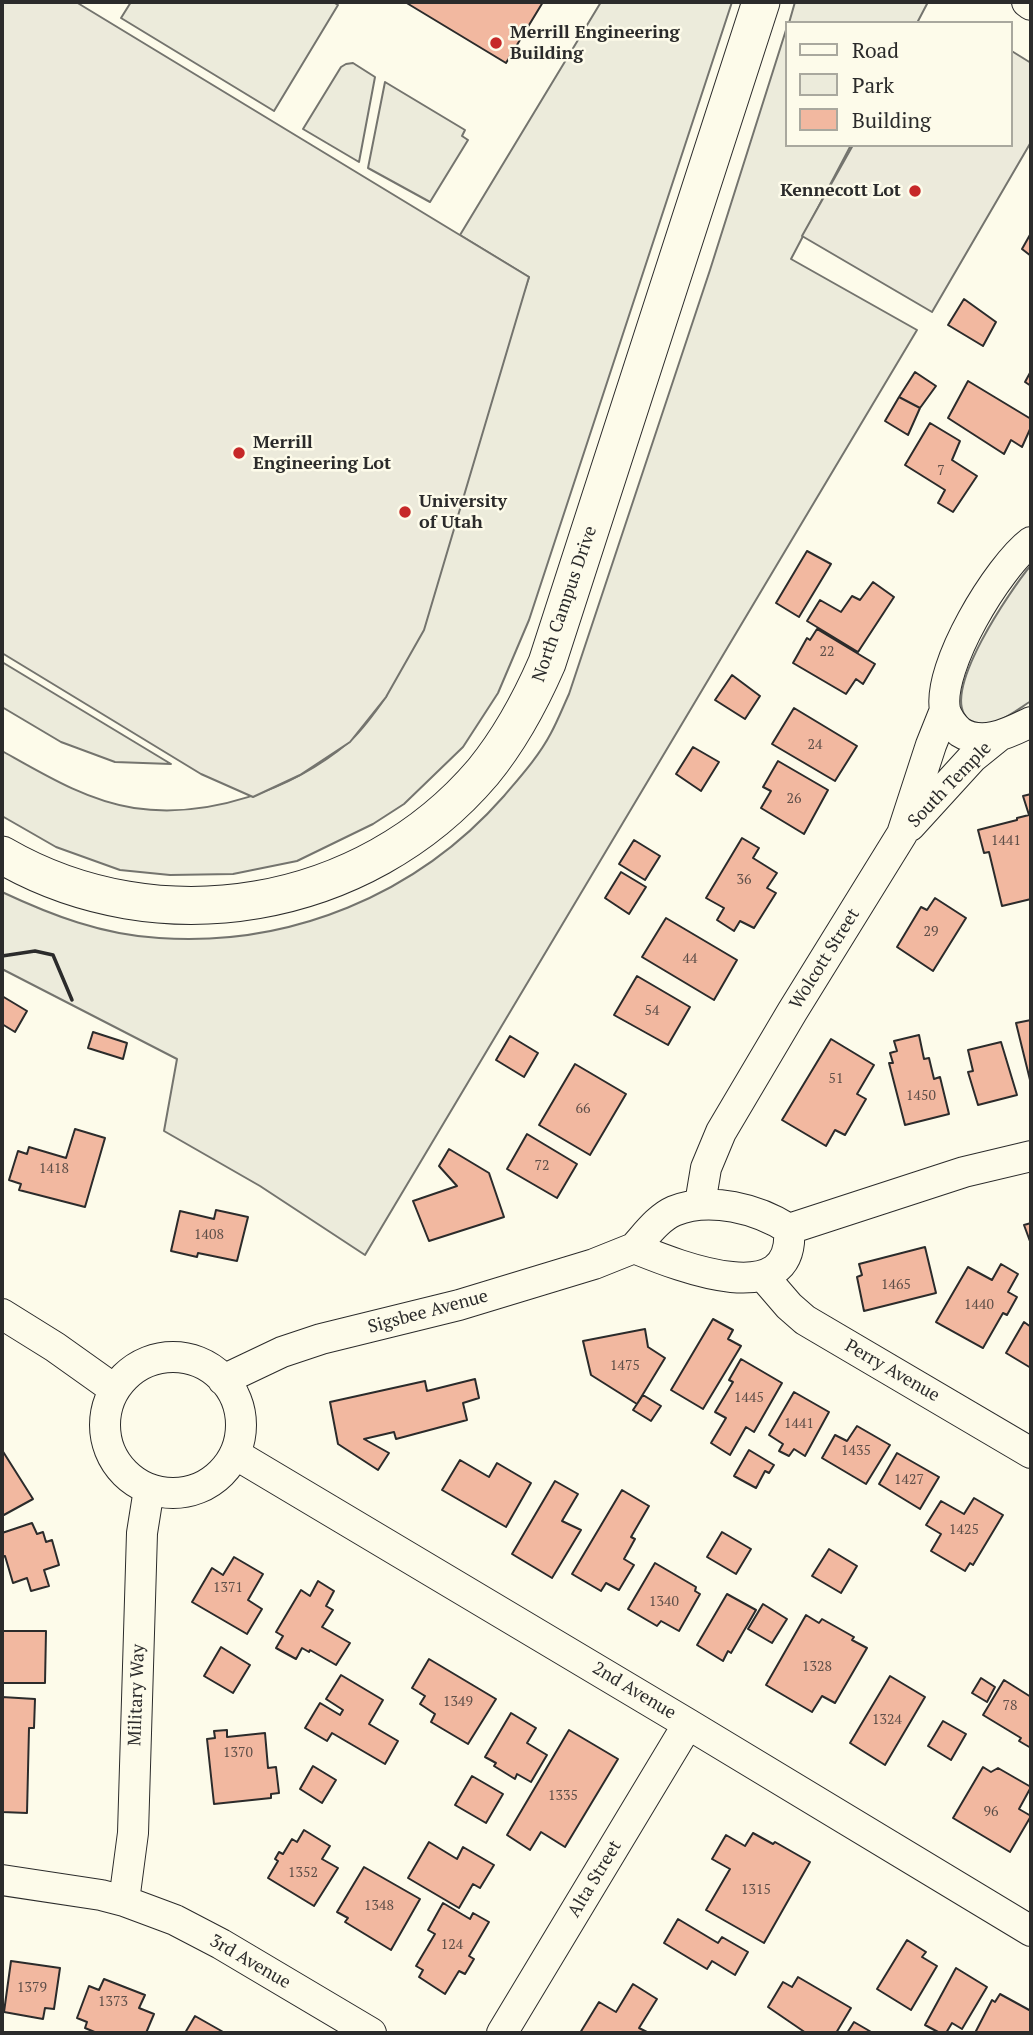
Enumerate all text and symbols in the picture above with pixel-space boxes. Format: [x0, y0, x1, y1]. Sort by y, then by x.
legend [785, 21, 1012, 147]
place label: Merrill Engineering Building [510, 22, 680, 64]
marker: Merrill Engineering Building [488, 35, 504, 51]
text: Road [852, 36, 899, 64]
text: Park [852, 71, 894, 99]
text: Building [852, 106, 931, 134]
place label: Kennecott Lot [780, 180, 901, 202]
marker: Kennecott Lot [907, 183, 923, 199]
place label: Merrill Engineering Lot [253, 432, 391, 474]
marker: Merrill Engineering Lot [231, 445, 247, 461]
house number: 7 [937, 463, 945, 479]
place label: University of Utah [419, 491, 507, 534]
marker: University of Utah [397, 504, 413, 520]
street label: North Campus Drive [528, 523, 602, 685]
house number: 22 [820, 644, 834, 660]
house number: 24 [808, 737, 822, 753]
street label: South Temple [904, 738, 996, 832]
house number: 26 [787, 791, 801, 807]
house number: 1441 [991, 833, 1021, 849]
house number: 36 [737, 872, 751, 888]
street label: Wolcott Street [785, 905, 865, 1013]
house number: 29 [924, 924, 938, 940]
house number: 44 [683, 951, 697, 967]
house number: 54 [645, 1003, 659, 1019]
house number: 51 [829, 1071, 843, 1087]
house number: 1450 [906, 1088, 936, 1104]
house number: 66 [576, 1101, 590, 1117]
house number: 72 [535, 1158, 549, 1174]
house number: 1418 [39, 1161, 69, 1177]
house number: 1408 [194, 1227, 224, 1243]
house number: 1465 [881, 1277, 911, 1293]
street label: Sigsbee Avenue [366, 1286, 490, 1338]
house number: 1440 [964, 1297, 994, 1313]
street label: Perry Avenue [841, 1335, 943, 1407]
house number: 1475 [610, 1358, 640, 1374]
house number: 1445 [734, 1390, 764, 1406]
house number: 1441 [784, 1416, 814, 1432]
house number: 1435 [841, 1443, 871, 1459]
house number: 1427 [894, 1472, 924, 1488]
house number: 1425 [949, 1522, 979, 1538]
house number: 1371 [213, 1580, 243, 1596]
house number: 1340 [649, 1594, 679, 1610]
street label: Military Way [124, 1644, 150, 1746]
street label: 2nd Avenue [588, 1658, 680, 1724]
house number: 1328 [802, 1659, 832, 1675]
house number: 1349 [443, 1694, 473, 1710]
house number: 78 [1003, 1698, 1017, 1714]
house number: 1324 [872, 1712, 902, 1728]
house number: 1370 [223, 1745, 253, 1761]
house number: 1335 [548, 1788, 578, 1804]
house number: 96 [984, 1804, 998, 1820]
street label: Alta Street [564, 1837, 626, 1921]
house number: 1352 [288, 1865, 318, 1881]
house number: 1315 [741, 1882, 771, 1898]
house number: 1348 [364, 1898, 394, 1914]
street label: 3rd Avenue [206, 1930, 294, 1994]
house number: 124 [441, 1937, 463, 1953]
house number: 1379 [17, 1980, 47, 1996]
house number: 1373 [98, 1994, 128, 2010]

